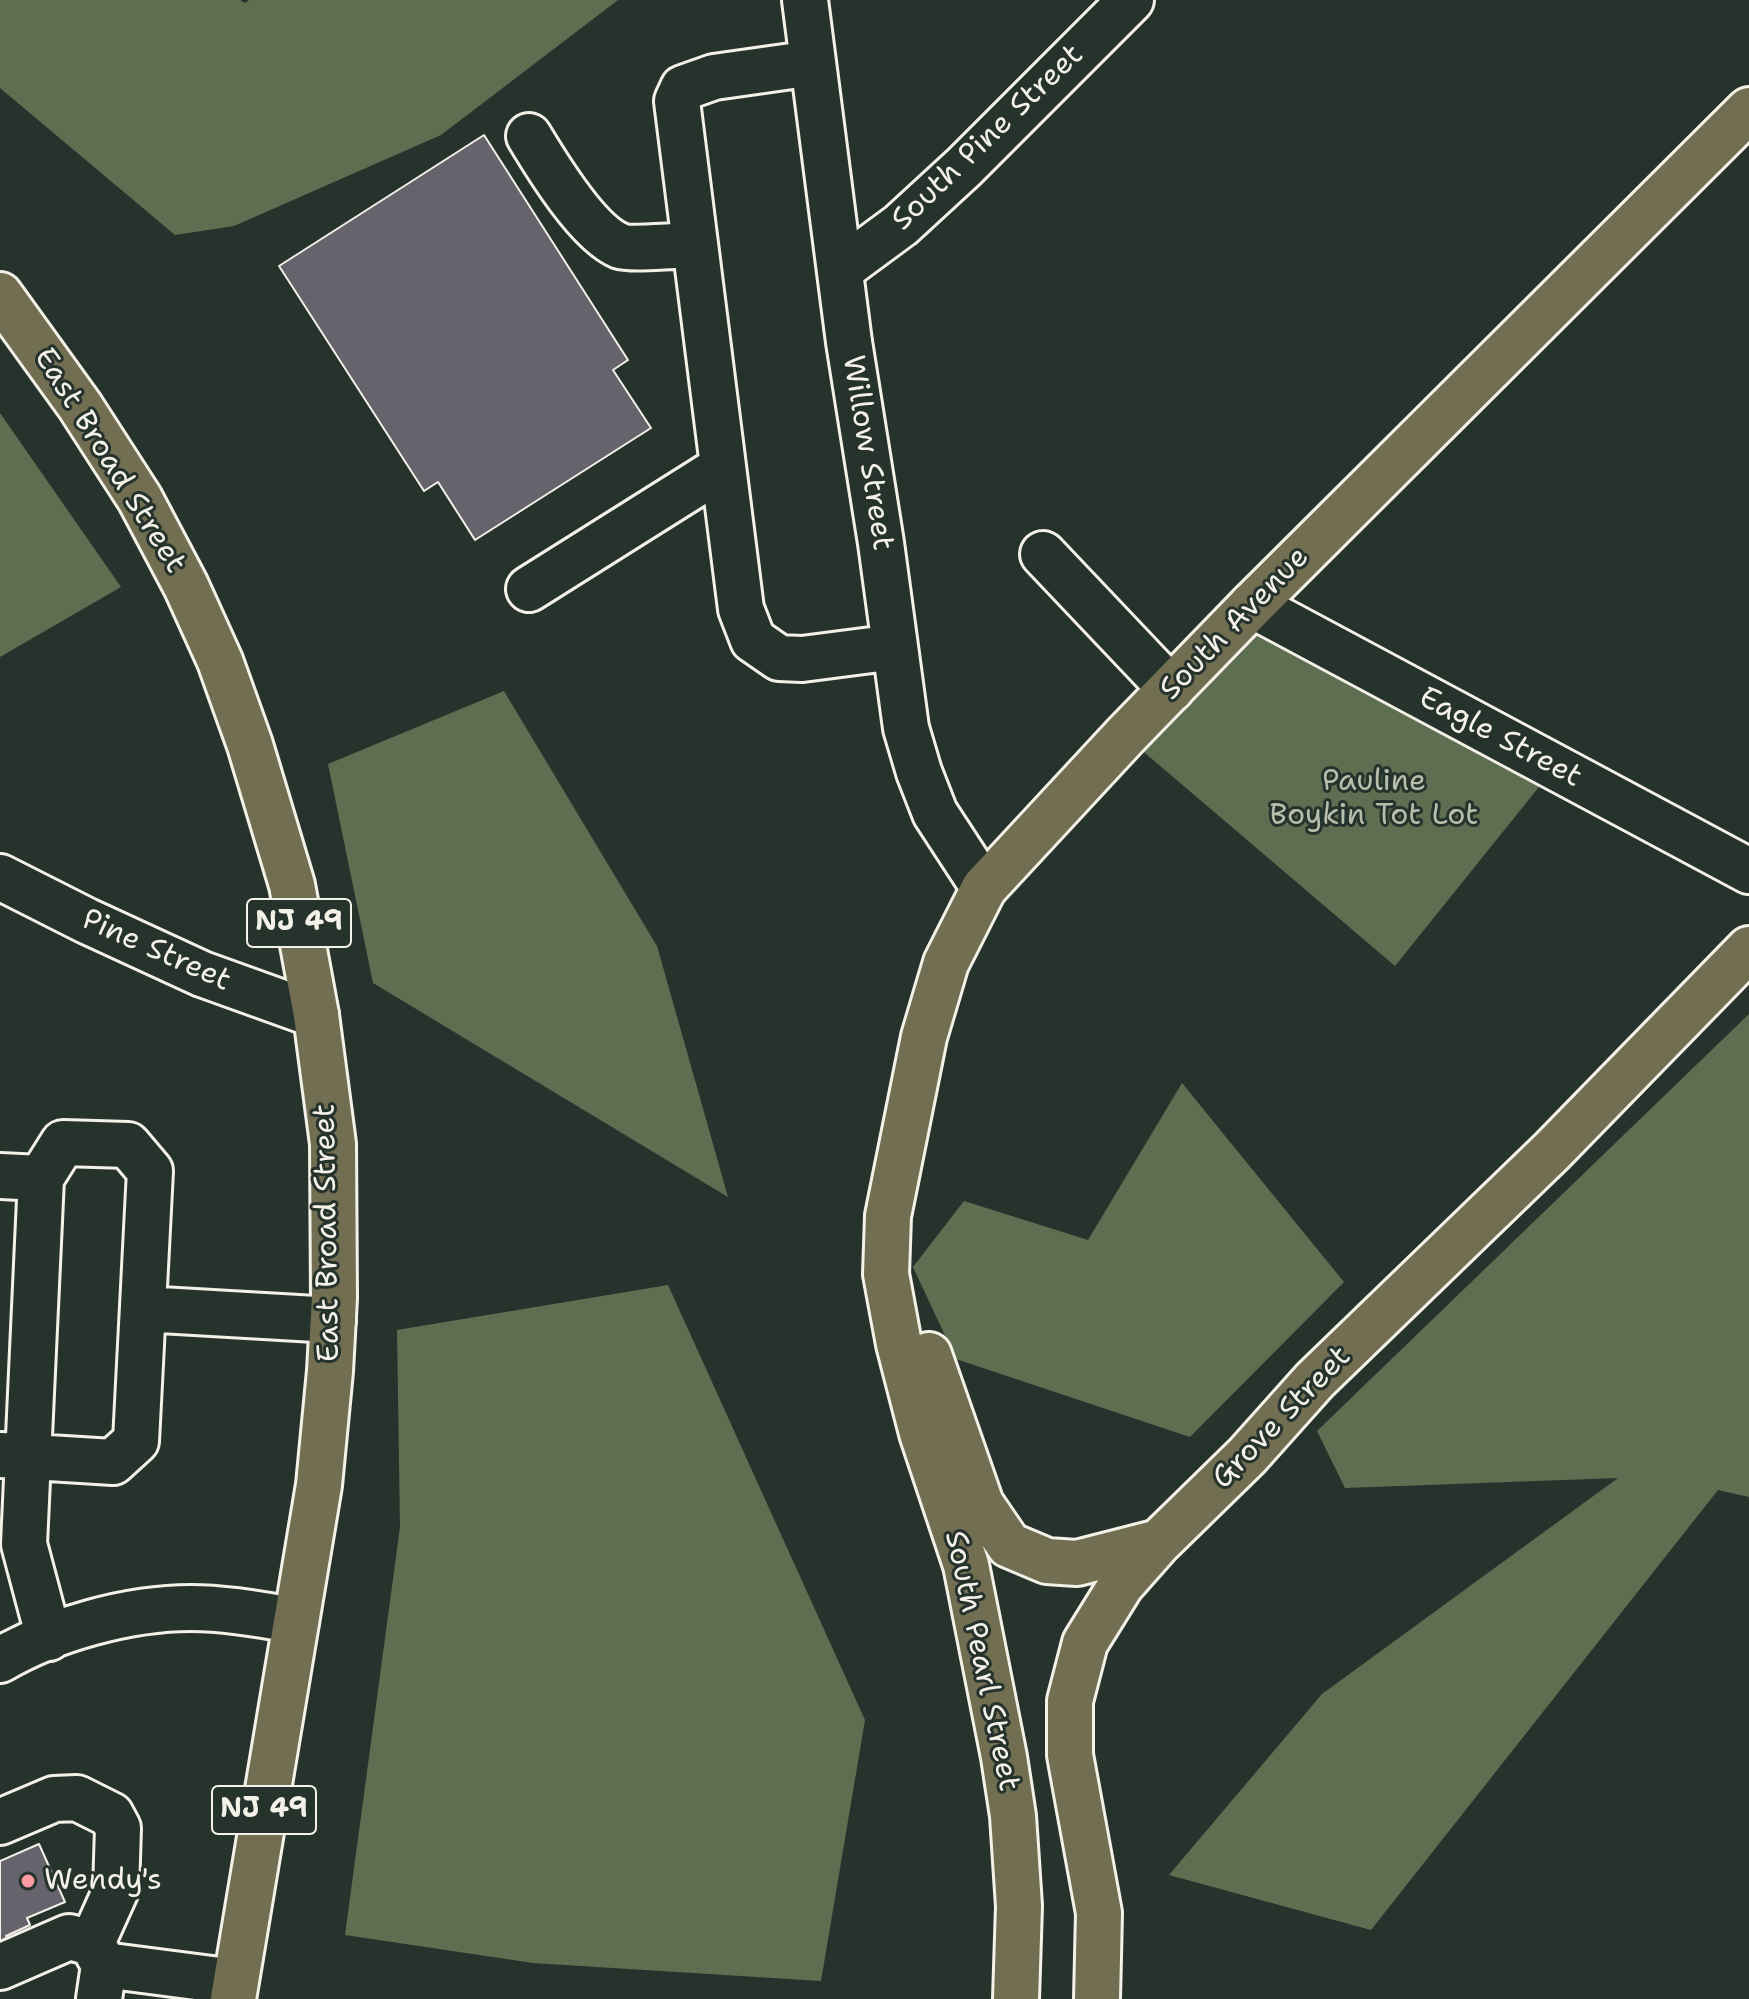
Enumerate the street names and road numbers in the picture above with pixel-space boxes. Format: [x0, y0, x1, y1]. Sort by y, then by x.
street label: South Pine Street [885, 37, 1091, 239]
street label: East Broad Street [25, 342, 193, 580]
street label: Willow Street [834, 353, 900, 553]
street label: South Avenue [1153, 540, 1317, 708]
street label: Eagle Street [1413, 680, 1587, 796]
road number: NJ 49 [247, 899, 351, 947]
street label: Pine Street [76, 902, 236, 1000]
street label: East Broad Street [308, 1103, 348, 1363]
street label: Grove Street [1205, 1339, 1359, 1497]
street label: South Pearl Street [936, 1528, 1026, 1794]
road number: NJ 49 [212, 1786, 316, 1834]

